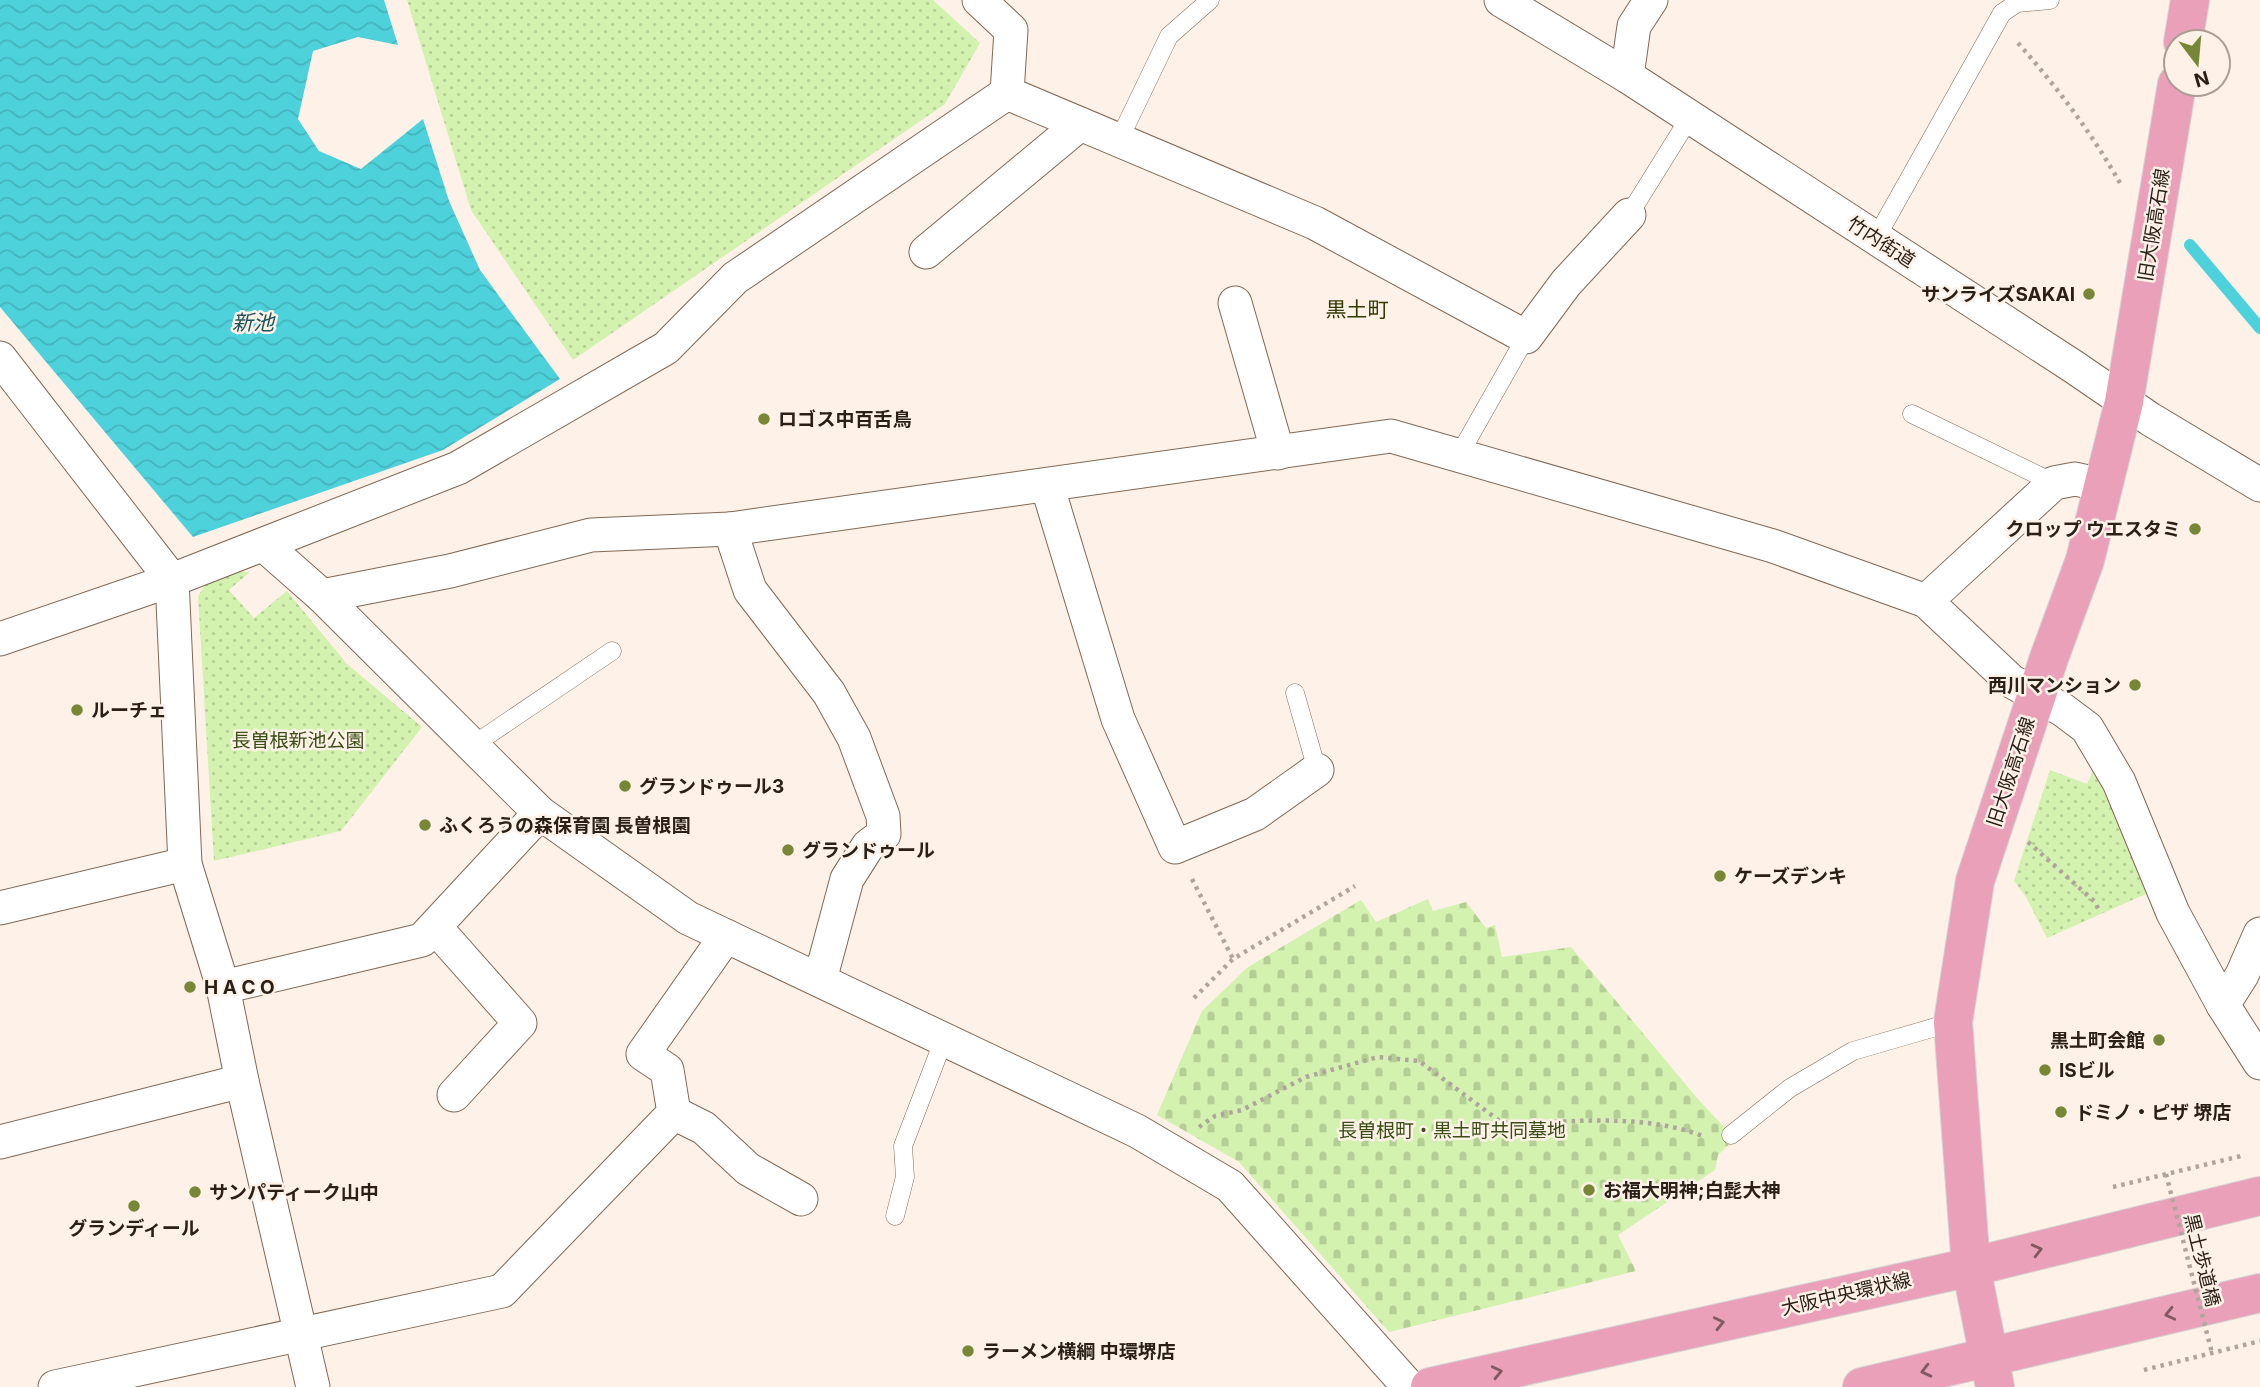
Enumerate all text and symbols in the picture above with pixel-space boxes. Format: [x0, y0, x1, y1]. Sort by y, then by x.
north arrow [2162, 28, 2232, 98]
text: N [2191, 66, 2212, 92]
street label: 旧大阪高石線 [2134, 167, 2174, 283]
street label: 竹内街道 [1843, 212, 1919, 272]
place label: サンライズSAKAI [1921, 283, 2075, 306]
marker: サンライズSAKAI [2081, 286, 2097, 302]
district label: 黒土町 [1326, 297, 1389, 322]
water label: 新池 [232, 310, 276, 335]
place label: ロゴス中百舌鳥 [778, 408, 911, 431]
marker: ロゴス中百舌鳥 [756, 411, 772, 427]
place label: クロップ ウエスタミ [2005, 518, 2181, 541]
marker: クロップ ウエスタミ [2187, 521, 2203, 537]
place label: 西川マンション [1988, 674, 2121, 697]
marker: 西川マンション [2127, 677, 2143, 693]
place label: ルーチェ [91, 699, 167, 722]
marker: ルーチェ [69, 702, 85, 718]
street label: 旧大阪高石線 [1982, 714, 2040, 830]
park label: 長曽根新池公園 [231, 729, 365, 752]
place label: グランドゥール3 [639, 775, 784, 798]
marker: グランドゥール3 [617, 778, 633, 794]
place label: ふくろうの森保育園 長曽根園 [439, 814, 691, 837]
marker: ふくろうの森保育園 長曽根園 [417, 817, 433, 833]
place label: グランドゥール [802, 839, 935, 862]
marker: グランドゥール [780, 842, 796, 858]
place label: ケーズデンキ [1734, 865, 1847, 888]
marker: ケーズデンキ [1712, 868, 1728, 884]
place label: H A C O [204, 976, 275, 999]
marker: H A C O [182, 979, 198, 995]
place label: 黒土町会館 [2050, 1029, 2145, 1052]
marker: 黒土町会館 [2151, 1032, 2167, 1048]
place label: ISビル [2059, 1059, 2115, 1082]
marker: ISビル [2037, 1062, 2053, 1078]
place label: ドミノ・ピザ 堺店 [2075, 1101, 2232, 1124]
marker: ドミノ・ピザ 堺店 [2053, 1104, 2069, 1120]
park label: 長曽根町・黒土町共同墓地 [1338, 1119, 1566, 1142]
place label: お福大明神;白髭大神 [1603, 1179, 1781, 1202]
place label: サンパティーク山中 [209, 1181, 379, 1204]
marker: お福大明神;白髭大神 [1581, 1182, 1597, 1198]
marker: サンパティーク山中 [187, 1184, 203, 1200]
marker: グランディール [126, 1198, 142, 1214]
street label: 黒土歩道橋 [2179, 1211, 2225, 1309]
place label: グランディール [68, 1217, 200, 1240]
one-way arrow [2031, 1244, 2043, 1258]
street label: 大阪中央環状線 [1779, 1268, 1913, 1320]
one-way arrow [2164, 1305, 2176, 1320]
one-way arrow [1713, 1316, 1725, 1331]
place label: ラーメン横綱 中環堺店 [982, 1340, 1176, 1363]
marker: ラーメン横綱 中環堺店 [960, 1343, 976, 1359]
one-way arrow [1920, 1363, 1932, 1377]
one-way arrow [1491, 1366, 1503, 1380]

